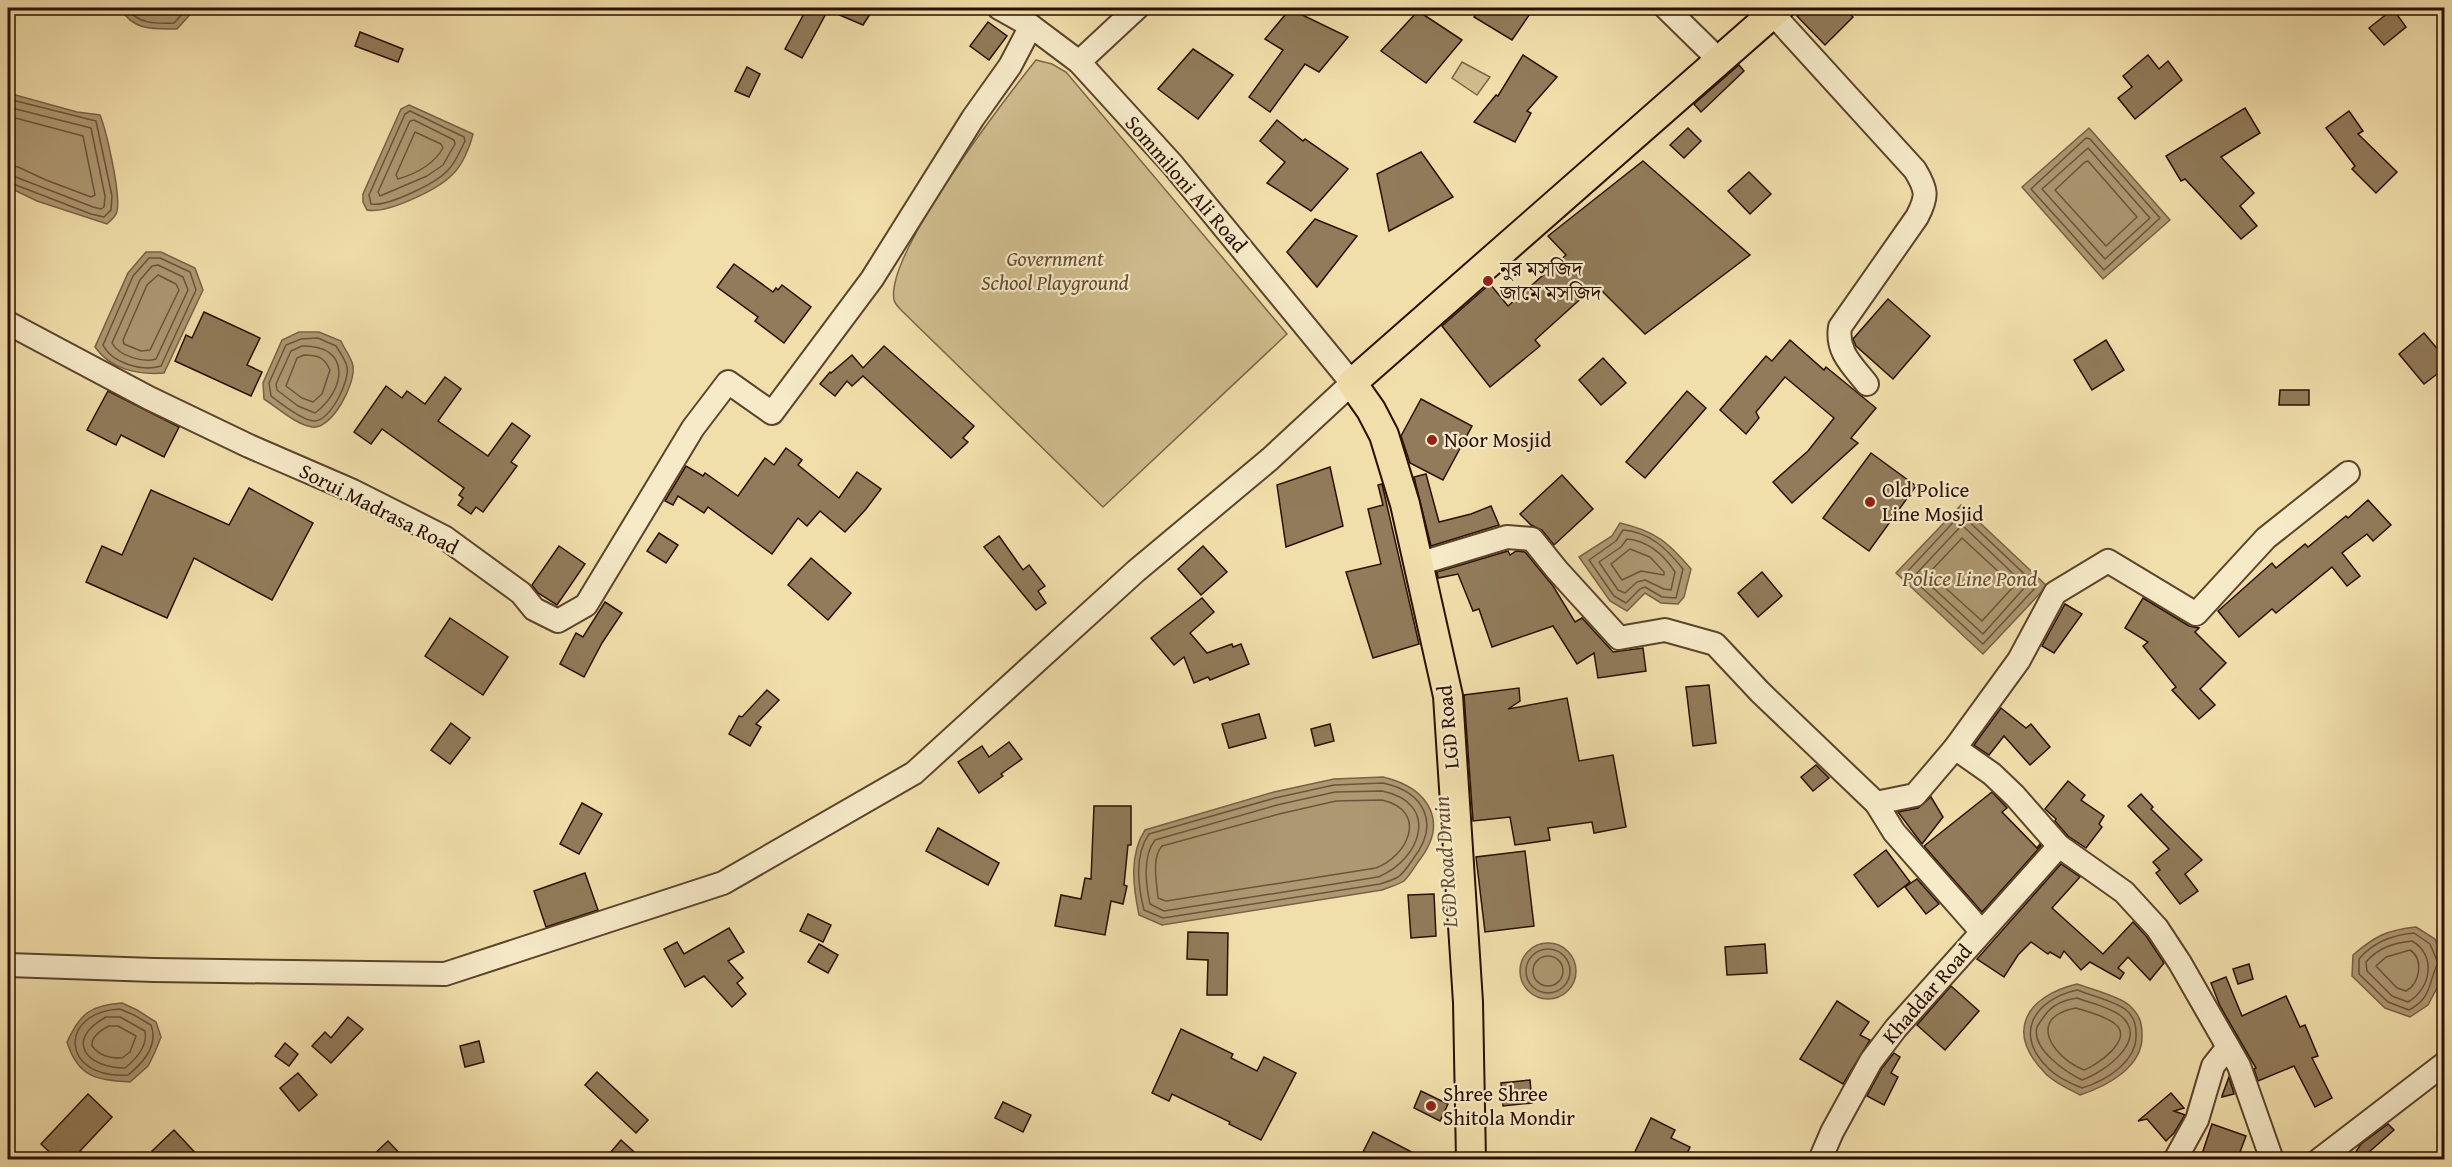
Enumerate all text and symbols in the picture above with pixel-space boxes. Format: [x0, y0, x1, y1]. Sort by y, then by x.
street label: Sommiloni Ali Road [1118, 108, 1255, 260]
park label: Government School Playground [981, 243, 1129, 298]
place label: নুর মসজিদ জামে মসজিদ [1499, 253, 1603, 308]
marker: নুর মসজিদ জামে মসজিদ [1481, 274, 1495, 288]
place label: Noor Mosjid [1444, 424, 1552, 455]
marker: Noor Mosjid [1425, 433, 1439, 447]
street label: Sorui Madrasa Road [294, 455, 465, 562]
place label: Old Police Line Mosjid [1882, 474, 1984, 529]
marker: Old Police Line Mosjid [1863, 495, 1877, 509]
water label: Police Line Pond [1901, 562, 2038, 594]
street label: LGD Road [1428, 683, 1467, 770]
water label: LGD Road Drain [1424, 795, 1466, 930]
street label: Khaddar Road [1874, 936, 1979, 1051]
place label: Shree Shree Shitola Mondir [1443, 1078, 1575, 1133]
marker: Shree Shree Shitola Mondir [1424, 1099, 1438, 1113]

